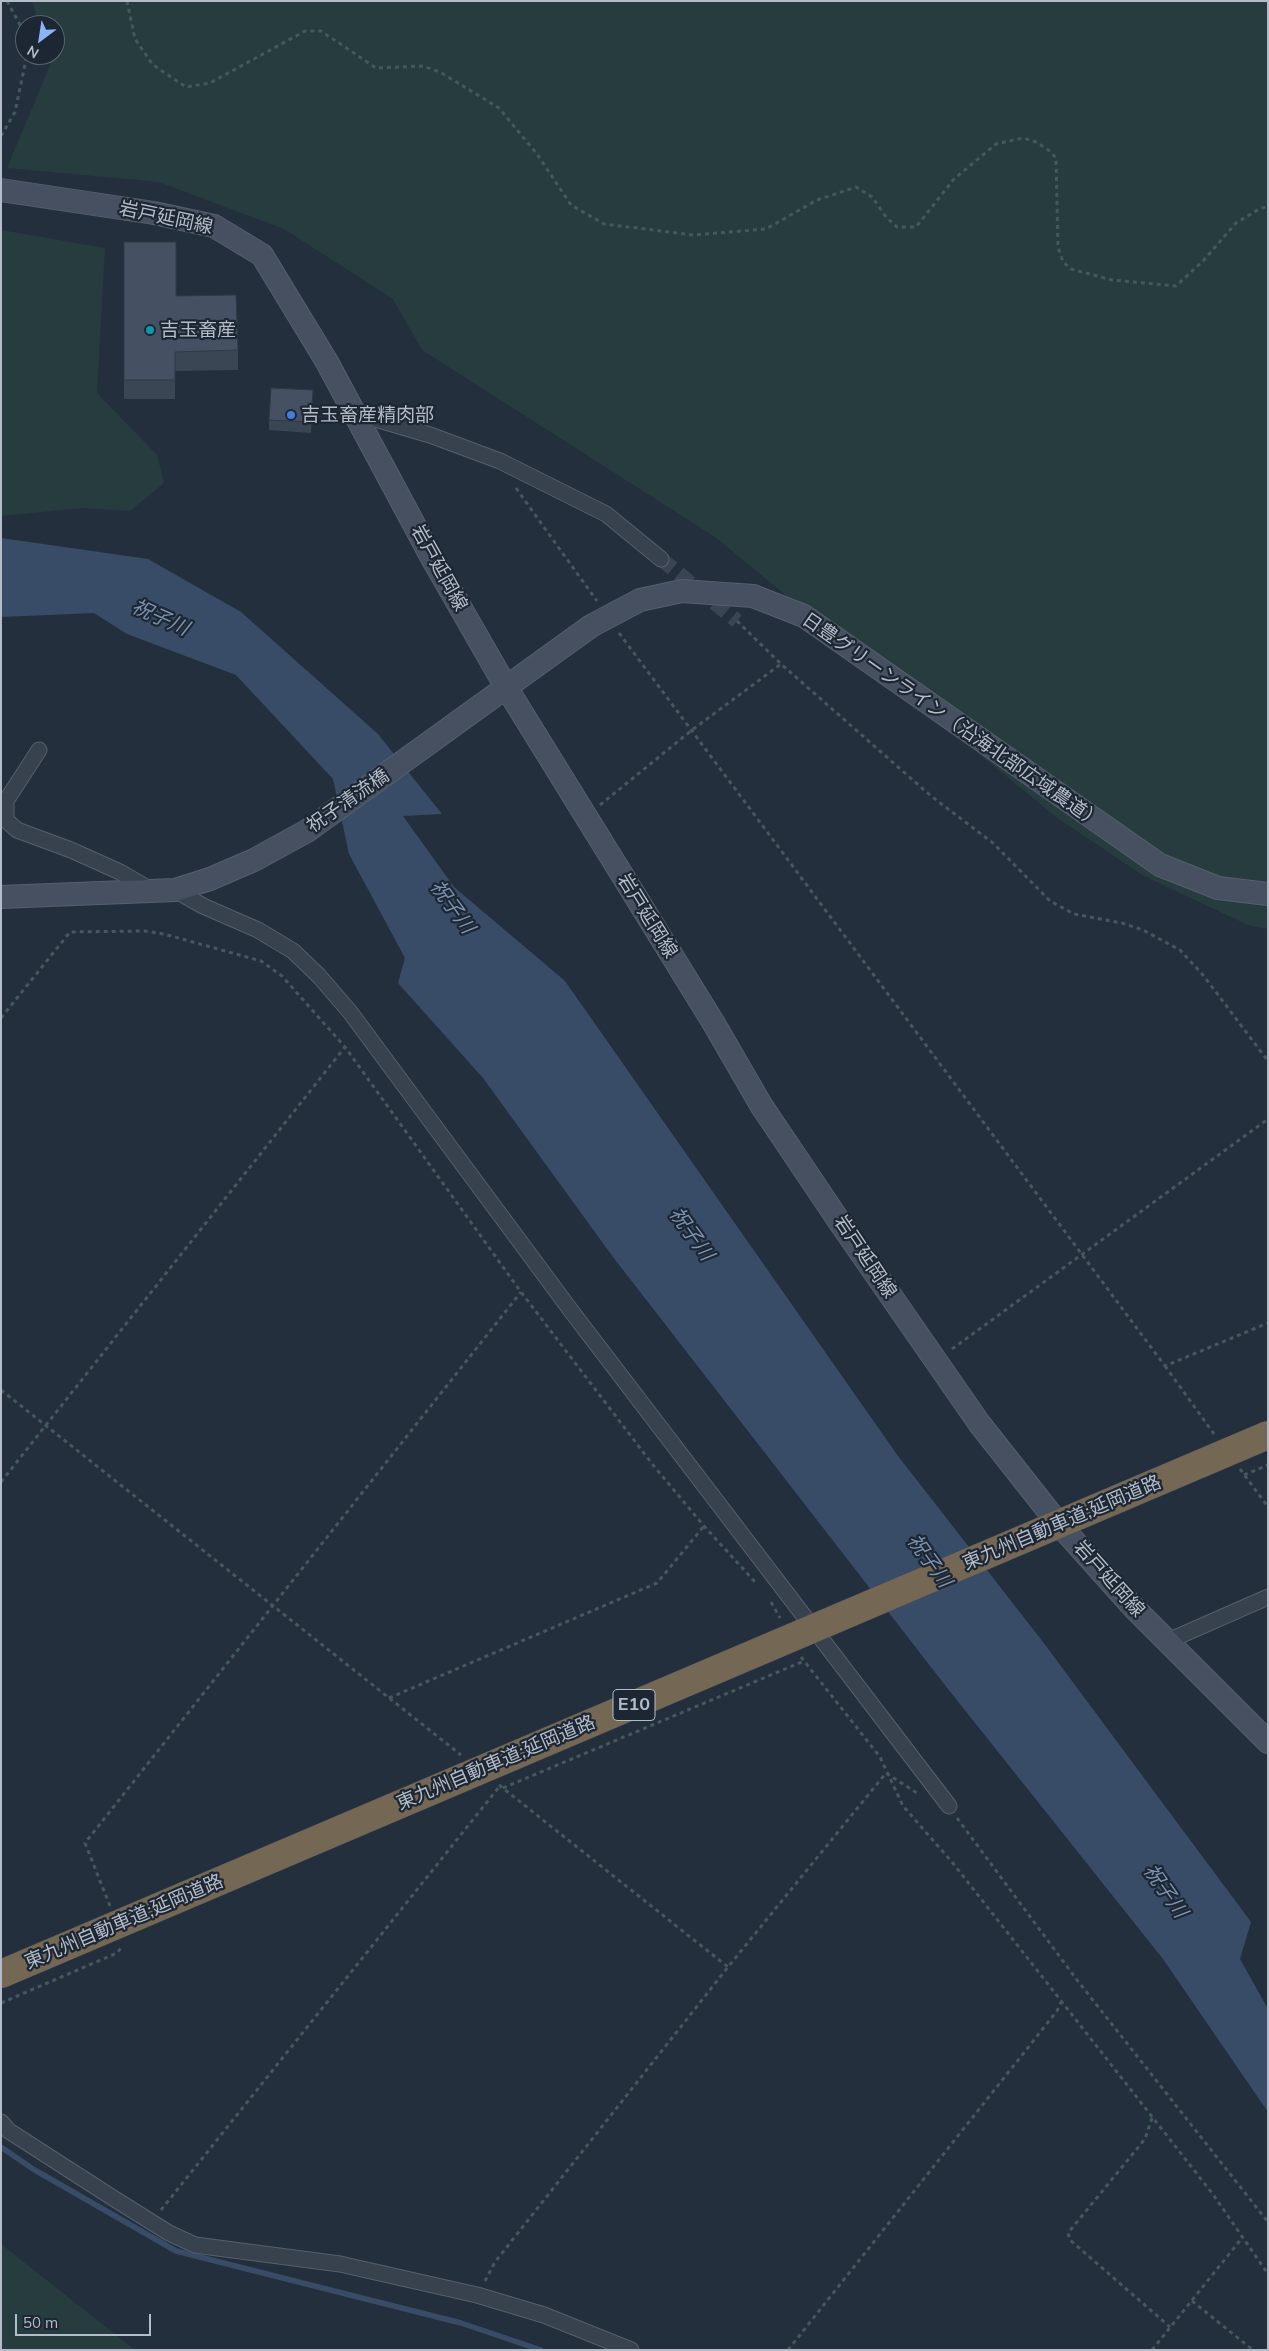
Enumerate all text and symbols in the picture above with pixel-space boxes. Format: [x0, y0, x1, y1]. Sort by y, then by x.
north arrow [15, 15, 65, 65]
text: N [24, 42, 42, 62]
street label: 岩戸延岡線 [117, 197, 215, 239]
place label: 吉玉畜産 [160, 319, 236, 341]
marker: 吉玉畜産 [144, 324, 156, 336]
place label: 吉玉畜産精肉部 [301, 404, 434, 426]
marker: 吉玉畜産精肉部 [285, 409, 297, 421]
street label: 岩戸延岡線 [406, 521, 472, 615]
water label: 祝子川 [128, 595, 192, 641]
street label: 日豊グリーンライン（沿海北部広域農道） [798, 608, 1106, 834]
street label: 祝子清流橋 [303, 764, 393, 838]
street label: 岩戸延岡線 [612, 870, 682, 962]
water label: 祝子川 [425, 876, 479, 938]
water label: 祝子川 [664, 1203, 718, 1265]
street label: 岩戸延岡線 [829, 1211, 901, 1303]
street label: 東九州自動車道;延岡道路 [959, 1471, 1165, 1575]
water label: 祝子川 [902, 1530, 956, 1592]
street label: 岩戸延岡線 [1069, 1536, 1149, 1622]
road number: E10 [613, 1690, 655, 1720]
street label: 東九州自動車道;延岡道路 [393, 1711, 599, 1815]
water label: 祝子川 [1138, 1860, 1192, 1922]
street label: 東九州自動車道;延岡道路 [21, 1870, 227, 1974]
scale bar [18, 2304, 154, 2336]
text: 50 m [23, 2313, 58, 2332]

